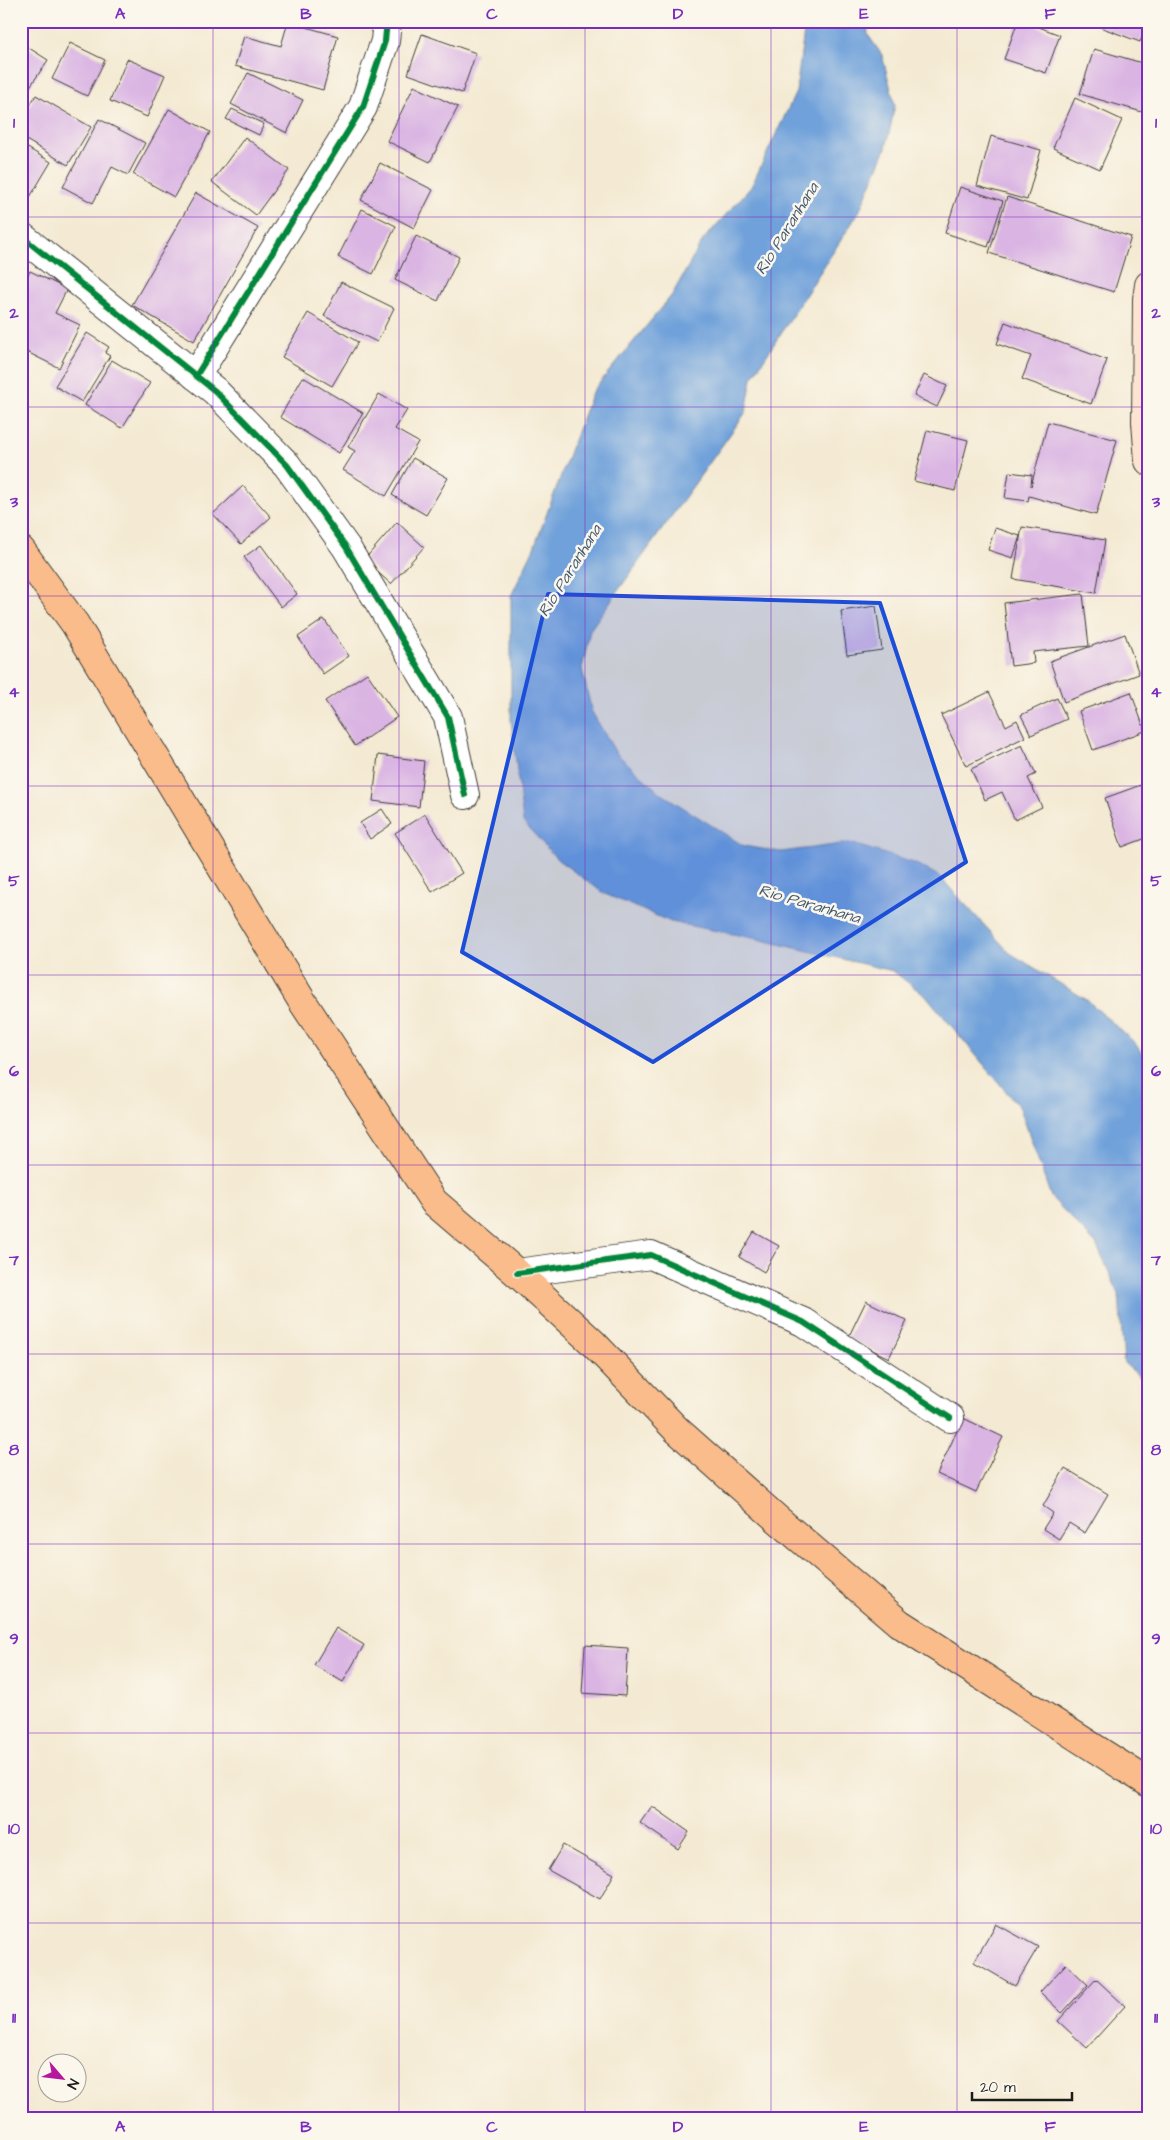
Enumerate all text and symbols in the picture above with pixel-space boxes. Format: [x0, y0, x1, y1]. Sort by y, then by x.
text: A [115, 3, 126, 25]
text: B [300, 3, 312, 25]
text: C [486, 3, 498, 25]
text: D [673, 3, 684, 25]
text: E [859, 3, 869, 25]
text: F [1044, 3, 1056, 25]
text: 1 [13, 112, 16, 134]
text: 1 [1155, 112, 1158, 134]
water label: Rio Paranhana [750, 178, 824, 279]
text: 2 [8, 302, 19, 324]
text: 2 [1150, 302, 1161, 324]
text: 3 [9, 491, 19, 513]
text: 3 [1151, 491, 1161, 513]
water label: Rio Paranhana [533, 520, 607, 621]
text: 4 [9, 681, 20, 703]
text: 4 [1151, 681, 1162, 703]
text: 5 [8, 870, 20, 892]
text: 5 [1150, 870, 1162, 892]
water label: Rio Paranhana [756, 879, 864, 929]
text: 6 [9, 1060, 19, 1082]
text: 6 [1151, 1060, 1161, 1082]
text: 7 [8, 1249, 19, 1271]
text: 7 [1150, 1249, 1161, 1271]
text: 8 [9, 1439, 20, 1461]
text: 8 [1151, 1439, 1162, 1461]
text: 9 [9, 1628, 19, 1650]
text: 9 [1151, 1628, 1161, 1650]
text: 10 [8, 1818, 20, 1840]
text: 10 [1150, 1818, 1162, 1840]
text: 11 [12, 2007, 17, 2029]
text: 11 [1154, 2007, 1159, 2029]
north arrow [38, 2052, 88, 2102]
scale bar [972, 2070, 1072, 2102]
text: N [62, 2075, 83, 2092]
text: 20 m [980, 2077, 1016, 2098]
text: A [115, 2116, 126, 2138]
text: B [300, 2116, 312, 2138]
text: C [486, 2116, 498, 2138]
text: D [673, 2116, 684, 2138]
text: E [859, 2116, 869, 2138]
text: F [1044, 2116, 1056, 2138]

